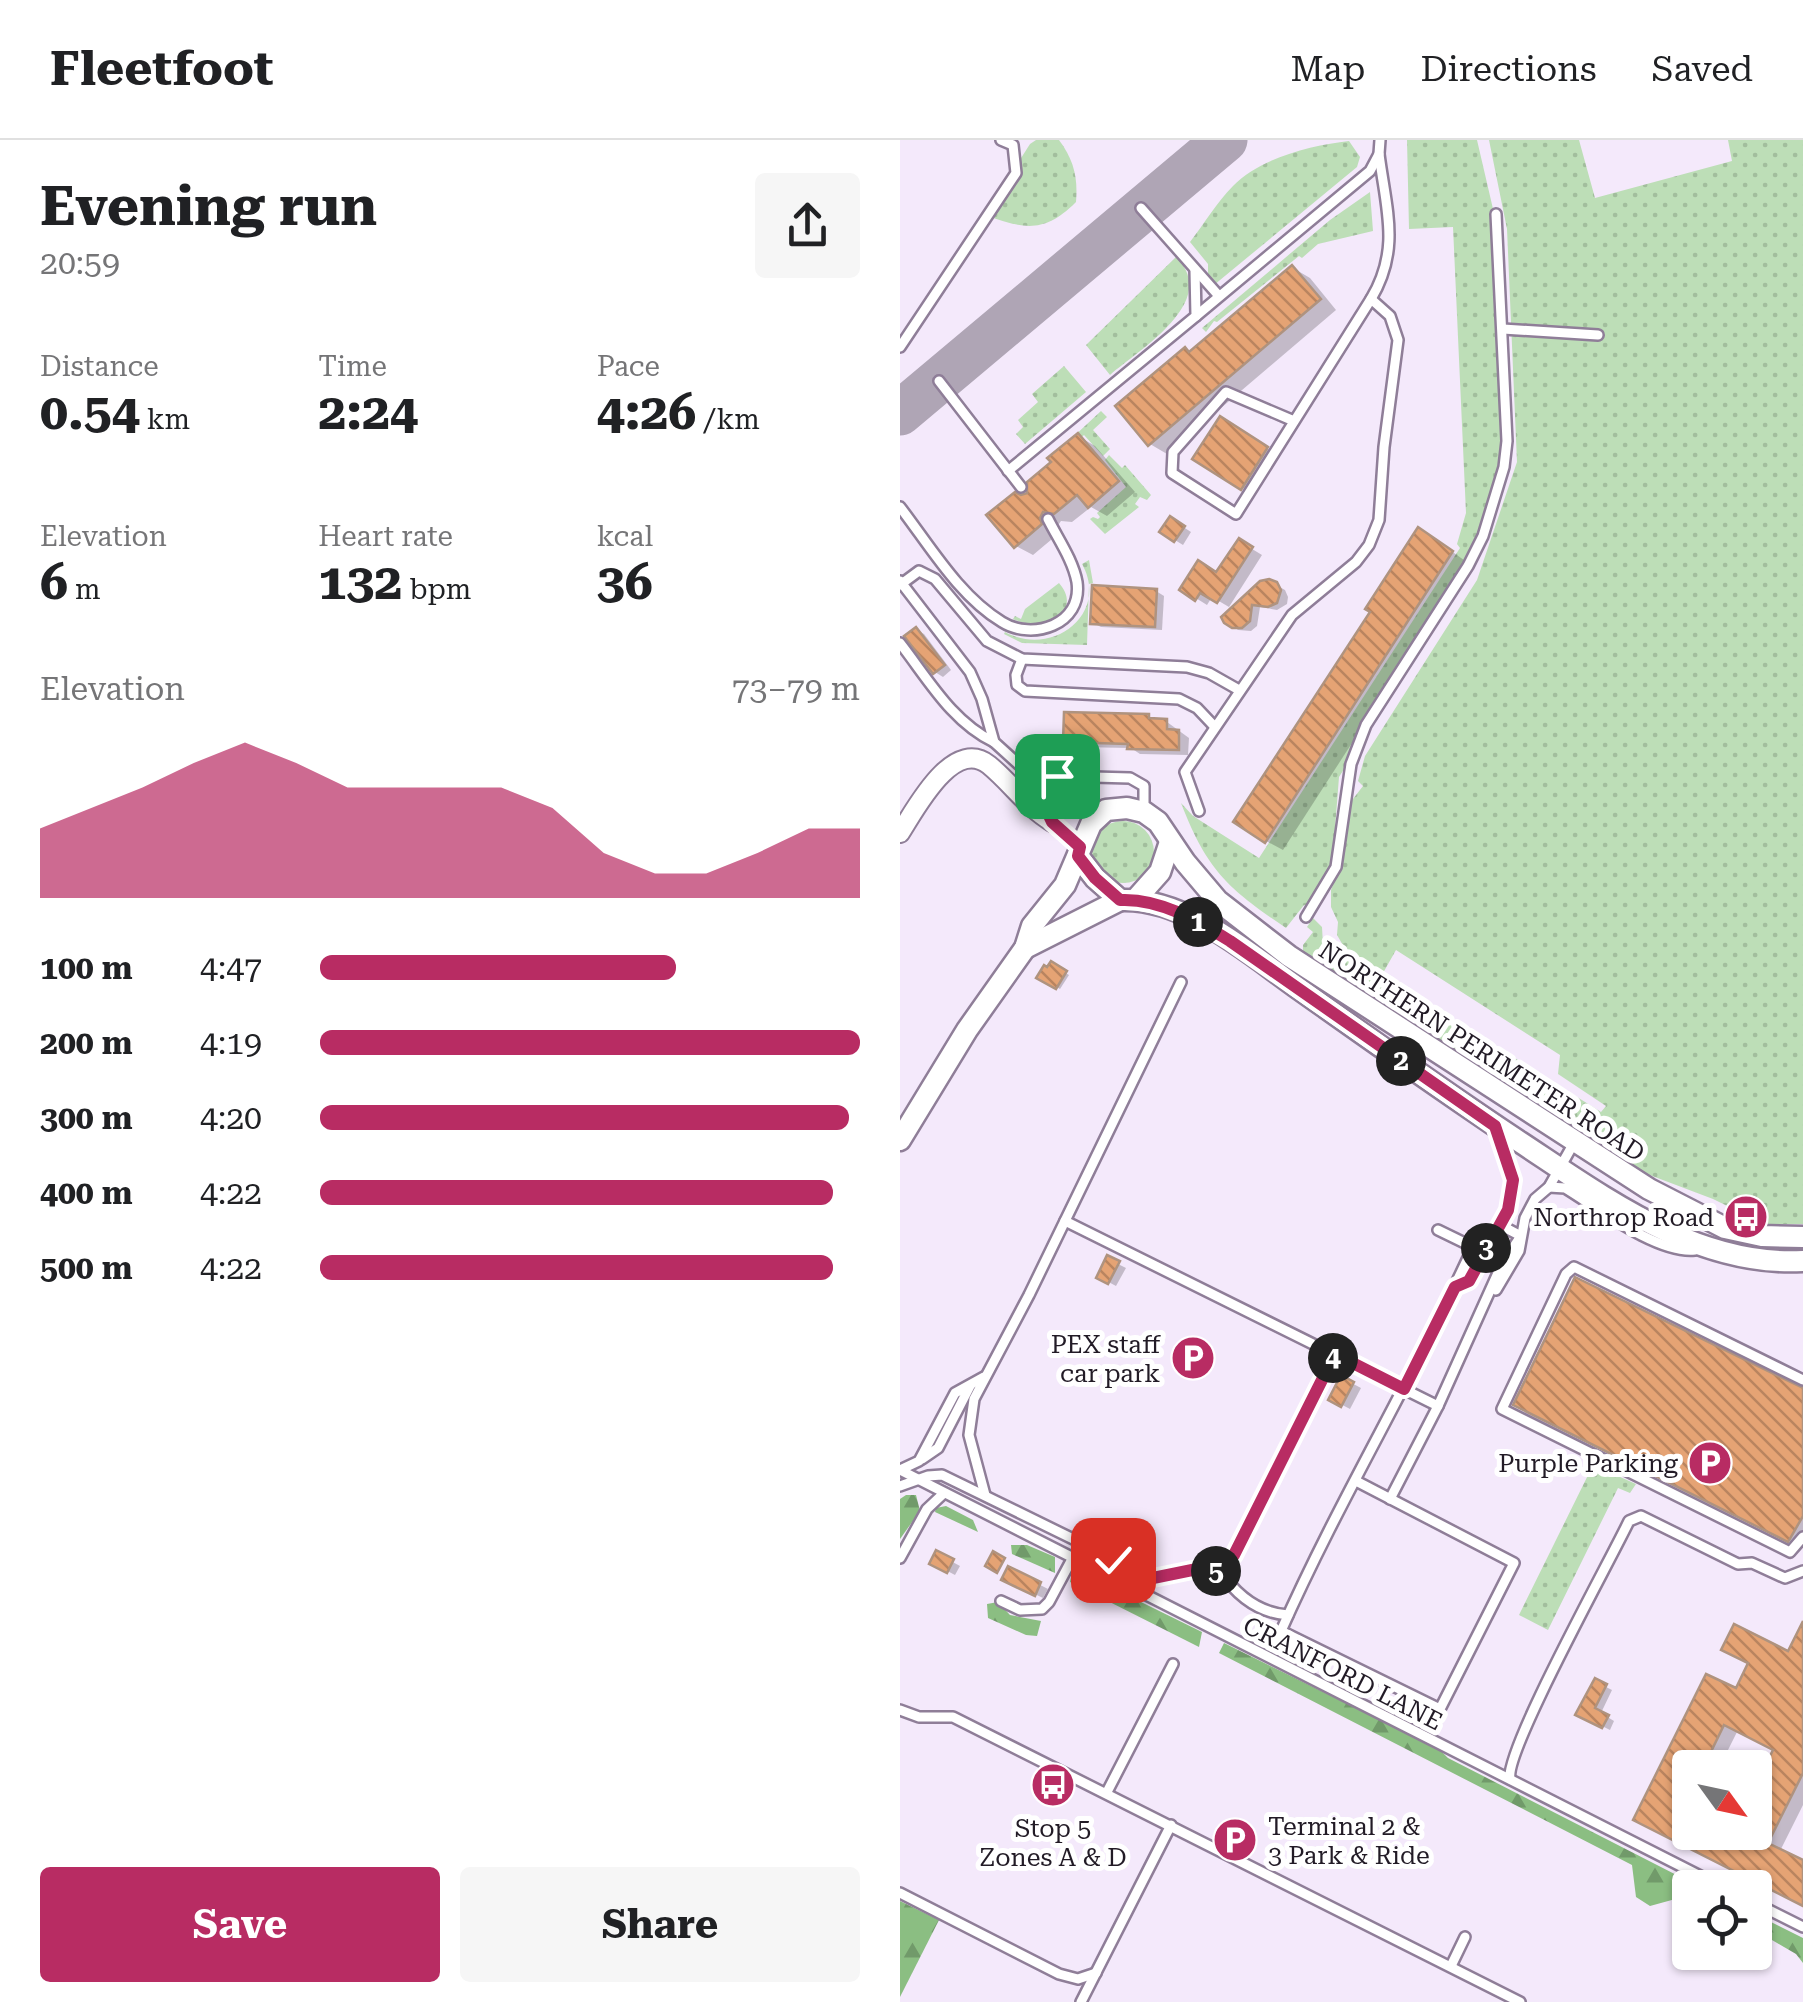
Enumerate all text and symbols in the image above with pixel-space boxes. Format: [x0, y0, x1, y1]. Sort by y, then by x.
text: Fleetfoot [50, 41, 274, 97]
text: Map [1291, 49, 1365, 90]
text: Directions [1420, 49, 1597, 90]
text: Saved [1652, 49, 1753, 90]
button: share [755, 173, 860, 278]
text: Evening run [40, 174, 377, 238]
text: 20:59 [40, 244, 120, 282]
text: Distance [40, 350, 159, 383]
text: Time [318, 350, 387, 383]
text: Pace [597, 350, 660, 383]
text: 0.54 [40, 383, 140, 441]
text: 2:24 [318, 383, 418, 441]
text: 4:26 [597, 383, 696, 441]
text: km [140, 403, 190, 436]
text: /km [696, 403, 760, 436]
text: Elevation [40, 520, 167, 553]
text: Heart rate [318, 520, 453, 553]
text: kcal [597, 520, 653, 553]
text: 6 [40, 553, 68, 611]
text: 132 [318, 553, 402, 611]
text: 36 [597, 553, 653, 611]
text: m [68, 573, 101, 606]
text: bpm [402, 573, 471, 606]
text: Elevation [40, 670, 185, 708]
text: 73–79 m [732, 670, 860, 708]
pin [1015, 734, 1100, 819]
icon: arrive [1030, 749, 1085, 804]
pin: 1 [1173, 897, 1223, 947]
text: 1 [1190, 905, 1206, 938]
street label: NORTHERN PERIMETER ROAD [1314, 935, 1650, 1168]
text: 100 m [40, 949, 133, 987]
text: 4:47 [200, 949, 262, 987]
text: 200 m [40, 1024, 133, 1062]
text: 4:19 [200, 1024, 262, 1062]
pin: 2 [1376, 1036, 1426, 1086]
text: 2 [1393, 1044, 1409, 1077]
text: 300 m [40, 1099, 133, 1137]
text: 4:20 [200, 1099, 262, 1137]
text: 400 m [40, 1174, 133, 1212]
text: 4:22 [200, 1174, 262, 1212]
bus stop icon: Northrop Road [1723, 1194, 1769, 1240]
place label: Northrop Road [1533, 1203, 1714, 1232]
pin: 3 [1461, 1223, 1511, 1273]
text: 3 [1478, 1231, 1494, 1264]
text: 500 m [40, 1249, 133, 1287]
text: 4:22 [200, 1249, 262, 1287]
place label: PEX staff car park [1051, 1330, 1161, 1388]
pin: 4 [1308, 1333, 1358, 1383]
parking icon: PEX staff car park [1170, 1335, 1216, 1381]
text: 4 [1325, 1341, 1341, 1374]
parking icon: Purple Parking [1687, 1440, 1733, 1486]
place label: Purple Parking [1498, 1449, 1679, 1478]
pin [1071, 1518, 1156, 1603]
icon: check [1086, 1533, 1141, 1588]
pin: 5 [1191, 1546, 1241, 1596]
text: 5 [1208, 1554, 1224, 1587]
street label: CRANFORD LANE [1238, 1611, 1447, 1736]
north arrow [1672, 1750, 1772, 1850]
map controls [1672, 1750, 1772, 1970]
bus stop icon: Stop 5 Zones A & D [1030, 1762, 1076, 1808]
place label: Terminal 2 & 3 Park & Ride [1268, 1812, 1430, 1870]
place label: Stop 5 Zones A & D [979, 1814, 1127, 1872]
parking icon: Terminal 2 & 3 Park & Ride [1212, 1817, 1258, 1863]
button: Save [40, 1867, 440, 1982]
button: Share [460, 1867, 860, 1982]
button: locate [1672, 1870, 1772, 1970]

